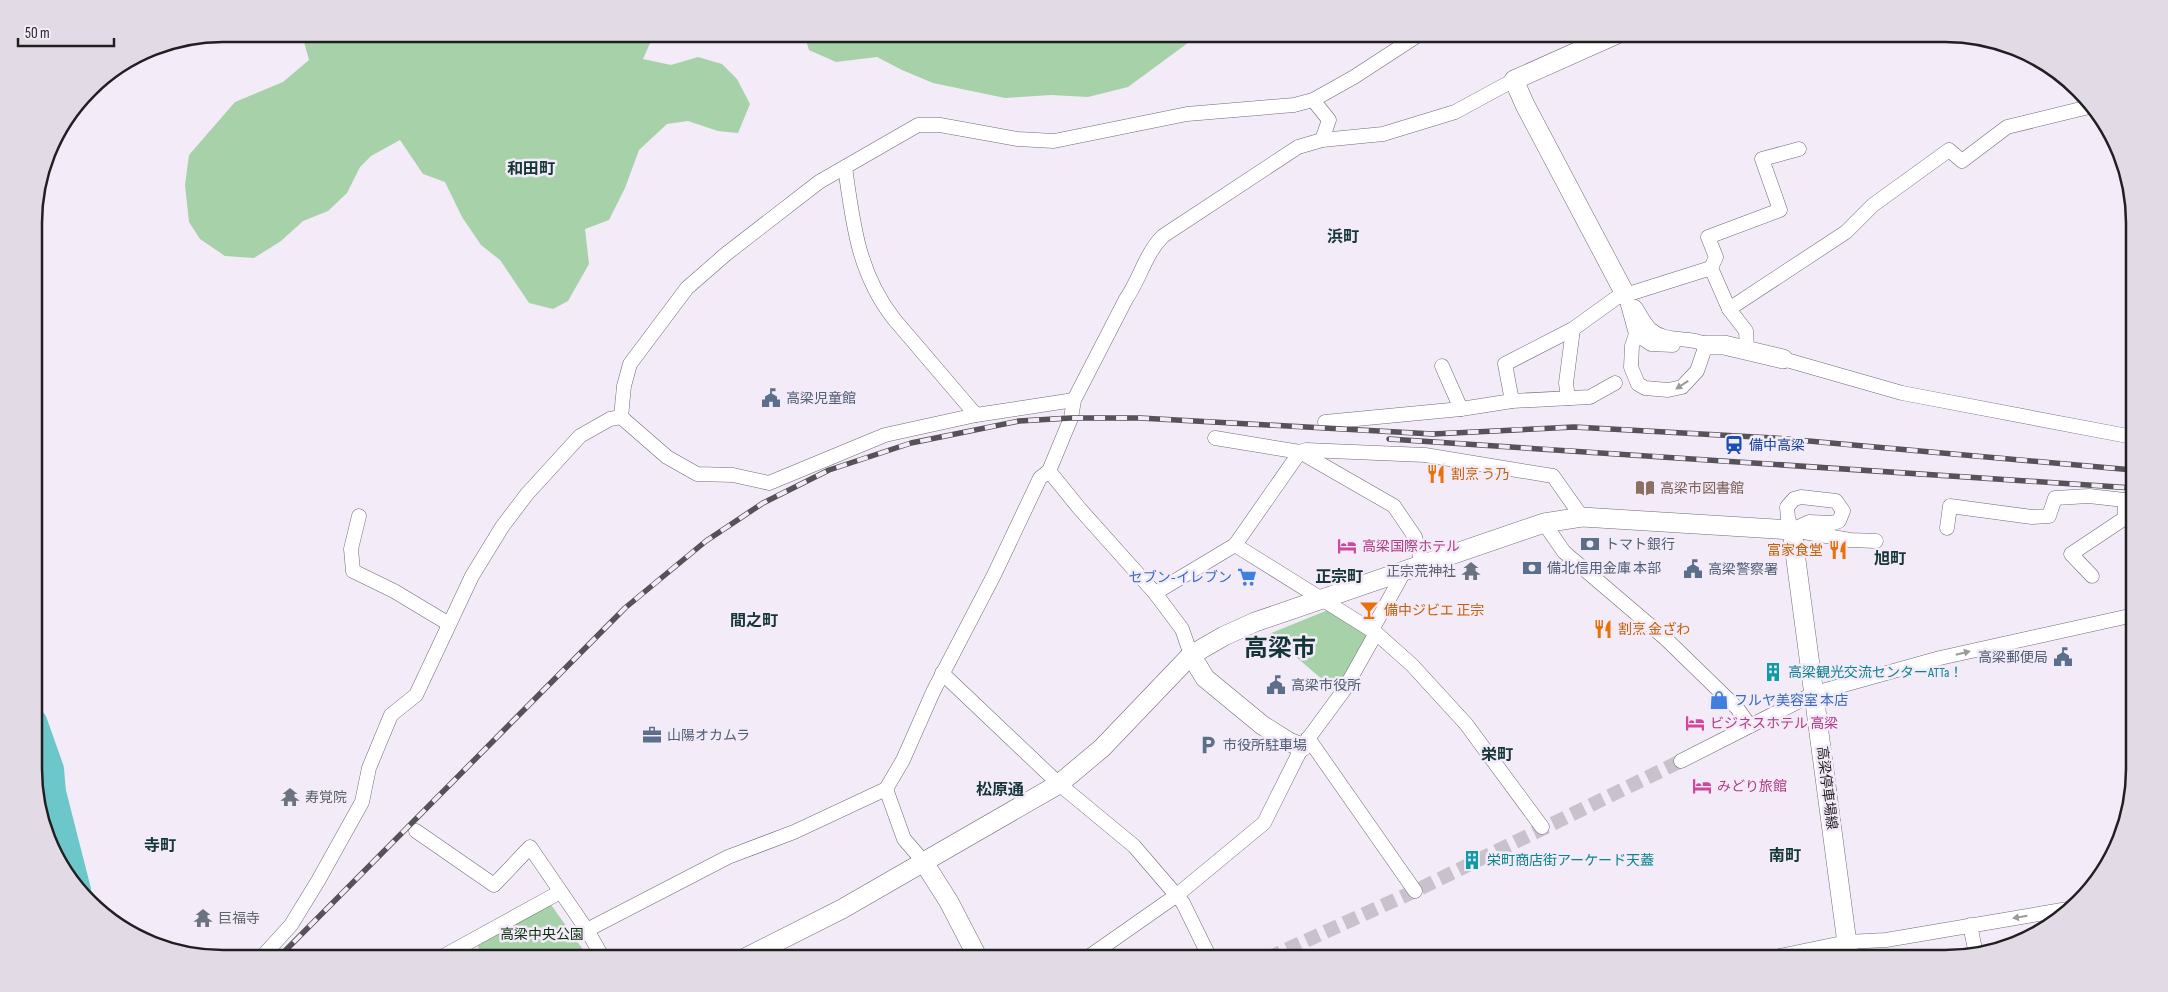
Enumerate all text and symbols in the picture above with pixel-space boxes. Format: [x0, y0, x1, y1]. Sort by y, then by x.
scale bar [18, 15, 114, 47]
text: 50 m [25, 24, 50, 43]
district label: 和田町 [507, 160, 555, 179]
district label: 浜町 [1327, 228, 1359, 247]
one-way arrow [1675, 380, 1689, 390]
public building icon: 高梁児童館 [760, 387, 782, 409]
place label: 高梁児童館 [786, 390, 856, 407]
station icon: 備中高梁 [1723, 434, 1745, 456]
place label: 備中高梁 [1749, 437, 1805, 454]
restaurant icon: 割烹 う乃 [1425, 463, 1447, 485]
place label: 割烹 う乃 [1451, 466, 1509, 483]
library icon: 高梁市図書館 [1634, 477, 1656, 499]
place label: 高梁市図書館 [1660, 480, 1744, 497]
bank icon: トマト銀行 [1579, 533, 1601, 555]
hotel icon: 高梁国際ホテル [1336, 535, 1358, 557]
place label: トマト銀行 [1605, 536, 1675, 553]
place label: 高梁国際ホテル [1362, 538, 1460, 555]
restaurant icon: 富家食堂 [1827, 539, 1849, 561]
place label: 富家食堂 [1767, 542, 1823, 559]
district label: 旭町 [1874, 550, 1906, 569]
bank icon: 備北信用金庫 本部 [1521, 557, 1543, 579]
public building icon: 高梁警察署 [1682, 558, 1704, 580]
temple icon: 正宗荒神社 [1460, 560, 1482, 582]
place label: 備北信用金庫 本部 [1547, 560, 1661, 577]
place label: 高梁警察署 [1708, 561, 1778, 578]
place label: 正宗荒神社 [1386, 563, 1456, 580]
supermarket icon: セブン-イレブン [1236, 566, 1258, 588]
district label: 正宗町 [1315, 568, 1363, 587]
place label: セブン-イレブン [1129, 569, 1232, 586]
bar icon: 備中ジビエ 正宗 [1358, 599, 1380, 621]
place label: 備中ジビエ 正宗 [1384, 602, 1484, 619]
district label: 間之町 [730, 612, 778, 631]
restaurant icon: 割烹 金ざわ [1592, 618, 1614, 640]
place label: 割烹 金ざわ [1618, 621, 1690, 638]
district label: 高梁市 [1244, 634, 1316, 663]
public building icon: 高梁郵便局 [2052, 646, 2074, 668]
one-way arrow [1956, 649, 1971, 657]
place label: 高梁郵便局 [1978, 649, 2048, 666]
building icon: 高梁観光交流センターATTa！ [1762, 661, 1784, 683]
place label: 高梁観光交流センターATTa！ [1788, 664, 1963, 681]
public building icon: 高梁市役所 [1265, 674, 1287, 696]
place label: 高梁市役所 [1291, 677, 1361, 694]
shop icon: フルヤ美容室 本店 [1708, 689, 1730, 711]
place label: フルヤ美容室 本店 [1734, 692, 1848, 709]
hotel icon: ビジネスホテル 高梁 [1684, 712, 1706, 734]
place label: ビジネスホテル 高梁 [1710, 715, 1838, 732]
office icon: 山陽オカムラ [641, 724, 663, 746]
place label: 山陽オカムラ [667, 727, 750, 744]
parking icon: 市役所駐車場 [1197, 734, 1219, 756]
place label: 市役所駐車場 [1223, 737, 1307, 754]
street label: 高梁停車場線 [1813, 745, 1841, 831]
district label: 栄町 [1481, 746, 1513, 765]
hotel icon: みどり旅館 [1691, 775, 1713, 797]
place label: みどり旅館 [1717, 778, 1787, 795]
district label: 松原通 [976, 781, 1024, 800]
temple icon: 寿覚院 [279, 786, 301, 808]
place label: 寿覚院 [305, 789, 347, 806]
district label: 寺町 [144, 837, 176, 856]
district label: 南町 [1769, 847, 1801, 866]
building icon: 栄町商店街アーケード天蓋 [1461, 849, 1483, 871]
place label: 栄町商店街アーケード天蓋 [1487, 852, 1654, 869]
temple icon: 巨福寺 [192, 907, 214, 929]
place label: 巨福寺 [218, 910, 260, 927]
one-way arrow [2012, 914, 2028, 922]
park label: 高梁中央公園 [500, 926, 584, 943]

